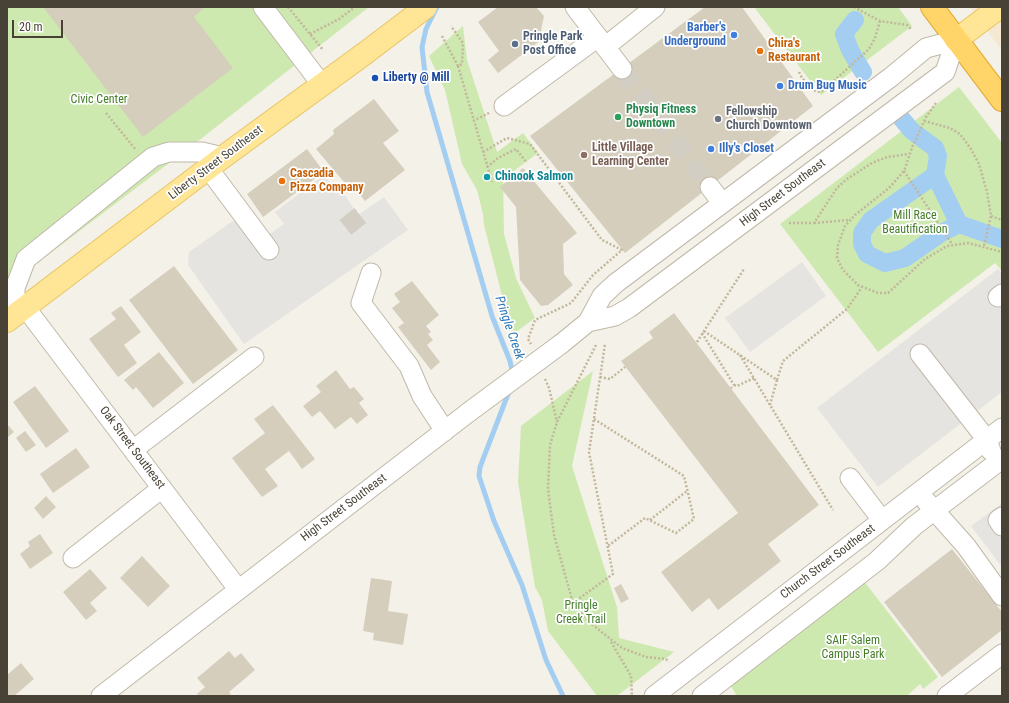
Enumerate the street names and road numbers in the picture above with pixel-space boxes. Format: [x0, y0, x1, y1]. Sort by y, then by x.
street label: Liberty Street Southeast [166, 123, 266, 203]
street label: High Street Southeast [737, 156, 829, 230]
street label: Oak Street Southeast [96, 404, 168, 492]
street label: High Street Southeast [298, 471, 390, 545]
street label: Church Street Southeast [778, 522, 878, 602]

